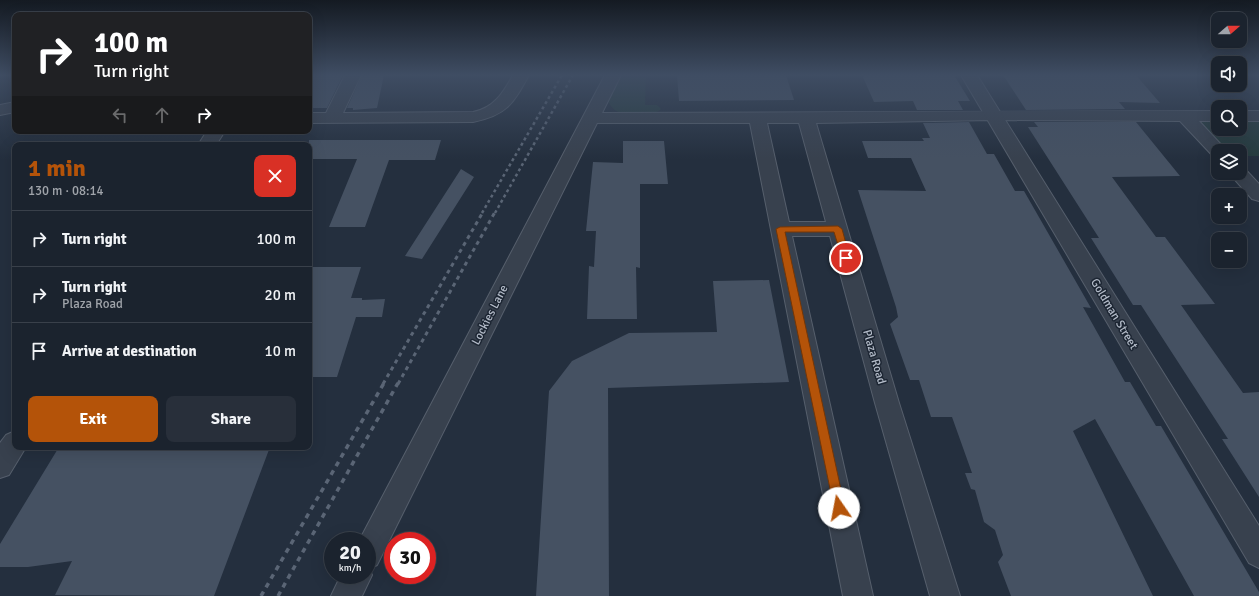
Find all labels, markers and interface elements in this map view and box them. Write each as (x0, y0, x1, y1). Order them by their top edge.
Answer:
north arrow (1211, 12, 1247, 48)
map controls (1211, 12, 1247, 268)
text: 100 m (94, 26, 168, 60)
icon: right (28, 28, 80, 80)
button: sound (1211, 56, 1247, 92)
text: Turn right (94, 60, 169, 82)
button: search (1211, 100, 1247, 136)
icon: left (109, 104, 131, 126)
icon: ahead (151, 104, 173, 126)
icon: right (193, 104, 215, 126)
button: layers (1211, 144, 1247, 180)
text: 1 min (28, 153, 86, 183)
button: close (254, 155, 296, 197)
text: 130 m · 08:14 (28, 183, 104, 199)
button: + (1211, 188, 1247, 224)
icon: right (28, 228, 50, 250)
text: Turn right (62, 230, 127, 248)
text: 100 m (256, 230, 296, 248)
button: − (1211, 232, 1247, 268)
pin (829, 241, 863, 275)
icon: arrive (835, 247, 857, 269)
street label: Goldman Street (1087, 276, 1141, 352)
text: Turn right (62, 278, 127, 296)
street label: Lockies Lane (468, 282, 512, 348)
icon: right (28, 284, 50, 306)
text: 20 m (265, 286, 296, 304)
text: Plaza Road (62, 296, 123, 312)
street label: Plaza Road (859, 328, 889, 386)
icon: arrive (28, 340, 50, 362)
text: Arrive at destination (62, 342, 197, 360)
text: 10 m (265, 342, 296, 360)
button: Exit (28, 396, 158, 442)
button: Share (166, 396, 296, 442)
position arrow (818, 487, 860, 529)
speed limit sign: 30 (384, 532, 436, 584)
text: 20 (339, 540, 361, 565)
text: km/h (339, 562, 361, 574)

